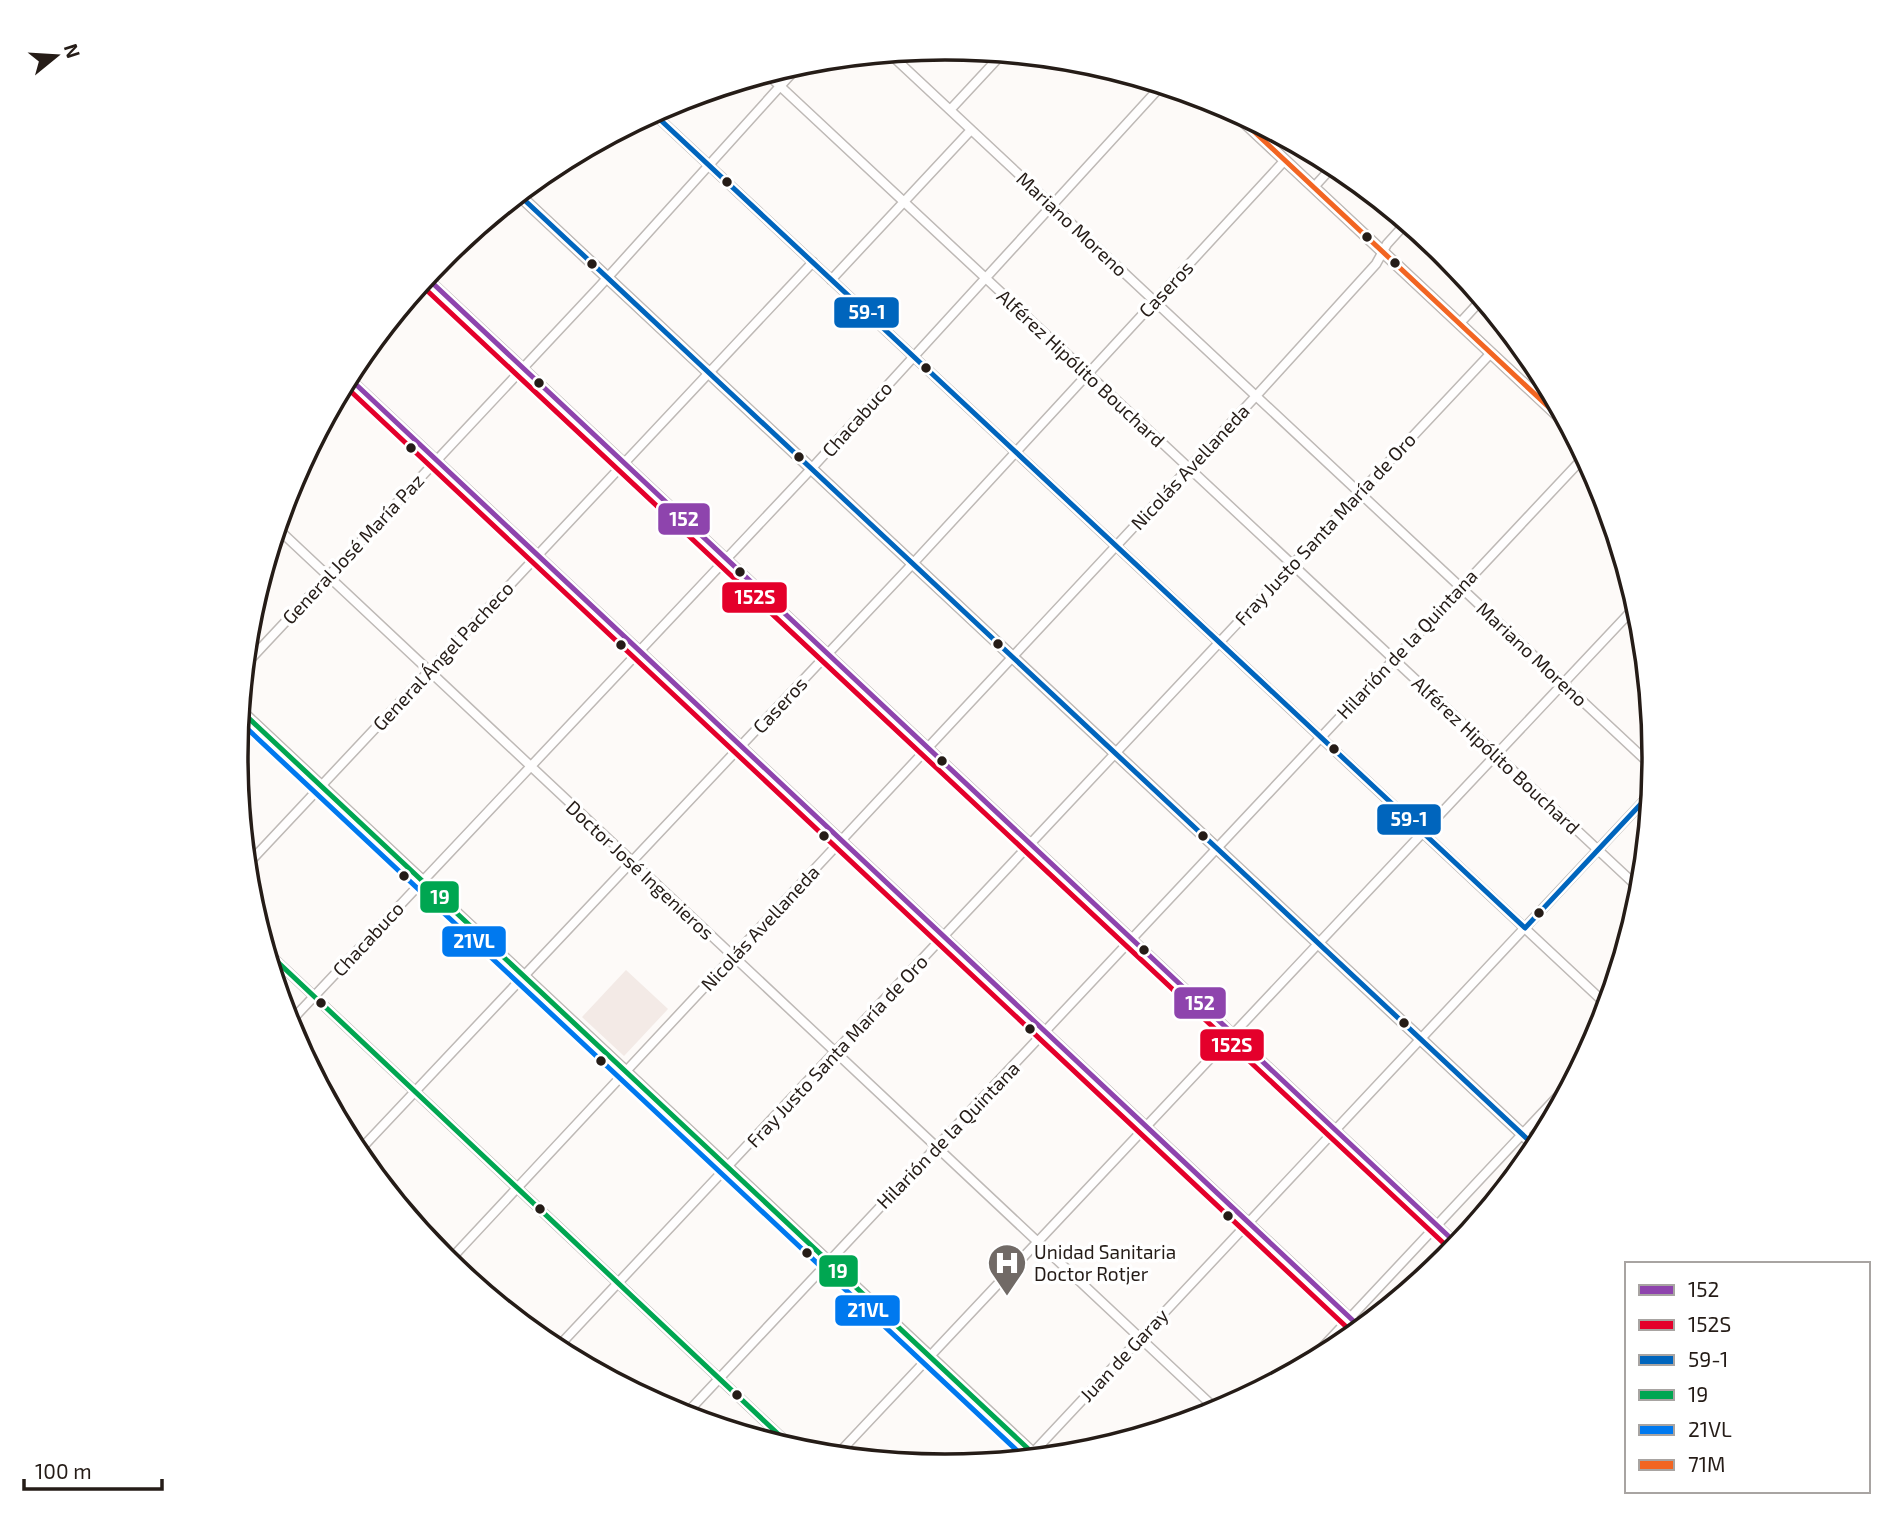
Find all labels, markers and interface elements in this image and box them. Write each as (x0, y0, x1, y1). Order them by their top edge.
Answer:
north arrow (21, 21, 91, 91)
text: N (60, 41, 86, 61)
street label: Mariano Moreno (1012, 167, 1132, 281)
unlabelled marker (720, 175, 734, 189)
unlabelled marker (1360, 230, 1374, 244)
street label: Caseros (1134, 256, 1198, 322)
unlabelled marker (1388, 256, 1402, 270)
unlabelled marker (585, 257, 599, 271)
street label: Alférez Hipólito Bouchard (993, 284, 1170, 451)
line badge: 59-1 (833, 296, 900, 329)
text: 59-1 (848, 300, 886, 323)
unlabelled marker (919, 361, 933, 375)
unlabelled marker (532, 376, 546, 390)
street label: Chacabuco (817, 376, 896, 461)
street label: Nicolás Avellaneda (1125, 399, 1254, 534)
street label: Fray Justo Santa María de Oro (1229, 428, 1420, 630)
unlabelled marker (404, 441, 418, 455)
unlabelled marker (792, 450, 806, 464)
street label: General José María Paz (277, 469, 428, 629)
line badge: 152 (657, 502, 711, 536)
text: 152 (669, 507, 699, 530)
street label: Hilarión de la Quintana (1331, 564, 1482, 723)
unlabelled marker (733, 565, 747, 579)
street label: General Ángel Pacheco (368, 576, 518, 735)
line badge: 152S (721, 581, 788, 614)
text: 152S (735, 585, 775, 608)
street label: Mariano Moreno (1472, 597, 1592, 711)
unlabelled marker (991, 637, 1005, 651)
unlabelled marker (614, 638, 628, 652)
street label: Alférez Hipólito Bouchard (1408, 671, 1585, 838)
street label: Caseros (748, 672, 812, 738)
unlabelled marker (1327, 742, 1341, 756)
unlabelled marker (935, 754, 949, 768)
street label: Doctor José Ingenieros (562, 795, 719, 944)
line badge: 59-1 (1376, 803, 1442, 836)
text: 59-1 (1390, 807, 1428, 830)
unlabelled marker (817, 829, 831, 843)
unlabelled marker (1196, 829, 1210, 843)
street label: Nicolás Avellaneda (695, 860, 824, 995)
unlabelled marker (397, 869, 411, 883)
line badge: 19 (419, 880, 460, 914)
text: 19 (430, 885, 450, 908)
street label: Chacabuco (327, 897, 408, 981)
unlabelled marker (1532, 906, 1546, 920)
line badge: 21VL (441, 925, 507, 958)
text: 21VL (453, 929, 495, 952)
unlabelled marker (1137, 943, 1151, 957)
street label: Fray Justo Santa María de Oro (741, 950, 932, 1152)
line badge: 152 (1173, 986, 1227, 1020)
text: 152 (1185, 991, 1215, 1014)
unlabelled marker (314, 996, 328, 1010)
unlabelled marker (1397, 1016, 1411, 1030)
unlabelled marker (1023, 1022, 1037, 1036)
line badge: 152S (1199, 1028, 1265, 1062)
text: 152S (1212, 1033, 1252, 1056)
unlabelled marker (594, 1054, 608, 1068)
street label: Hilarión de la Quintana (871, 1056, 1024, 1213)
unlabelled marker (533, 1202, 547, 1216)
unlabelled marker (1221, 1209, 1235, 1223)
place label: Unidad Sanitaria Doctor Rotjer (1034, 1240, 1176, 1285)
hospital icon: Unidad Sanitaria Doctor Rotjer (986, 1242, 1028, 1297)
unlabelled marker (800, 1246, 814, 1260)
line badge: 19 (818, 1254, 859, 1288)
text: 19 (828, 1259, 848, 1282)
legend (1625, 1262, 1870, 1493)
text: 152 (1688, 1276, 1719, 1301)
line badge: 21VL (834, 1294, 901, 1327)
text: 21VL (847, 1298, 889, 1321)
street label: Juan de Garay (1075, 1303, 1173, 1406)
text: 152S (1688, 1311, 1731, 1336)
text: 59-1 (1688, 1346, 1728, 1371)
text: 19 (1688, 1381, 1708, 1406)
unlabelled marker (730, 1388, 744, 1402)
text: 21VL (1688, 1416, 1732, 1441)
scale bar (24, 1448, 163, 1492)
text: 71M (1688, 1451, 1726, 1476)
text: 100 m (35, 1458, 92, 1483)

